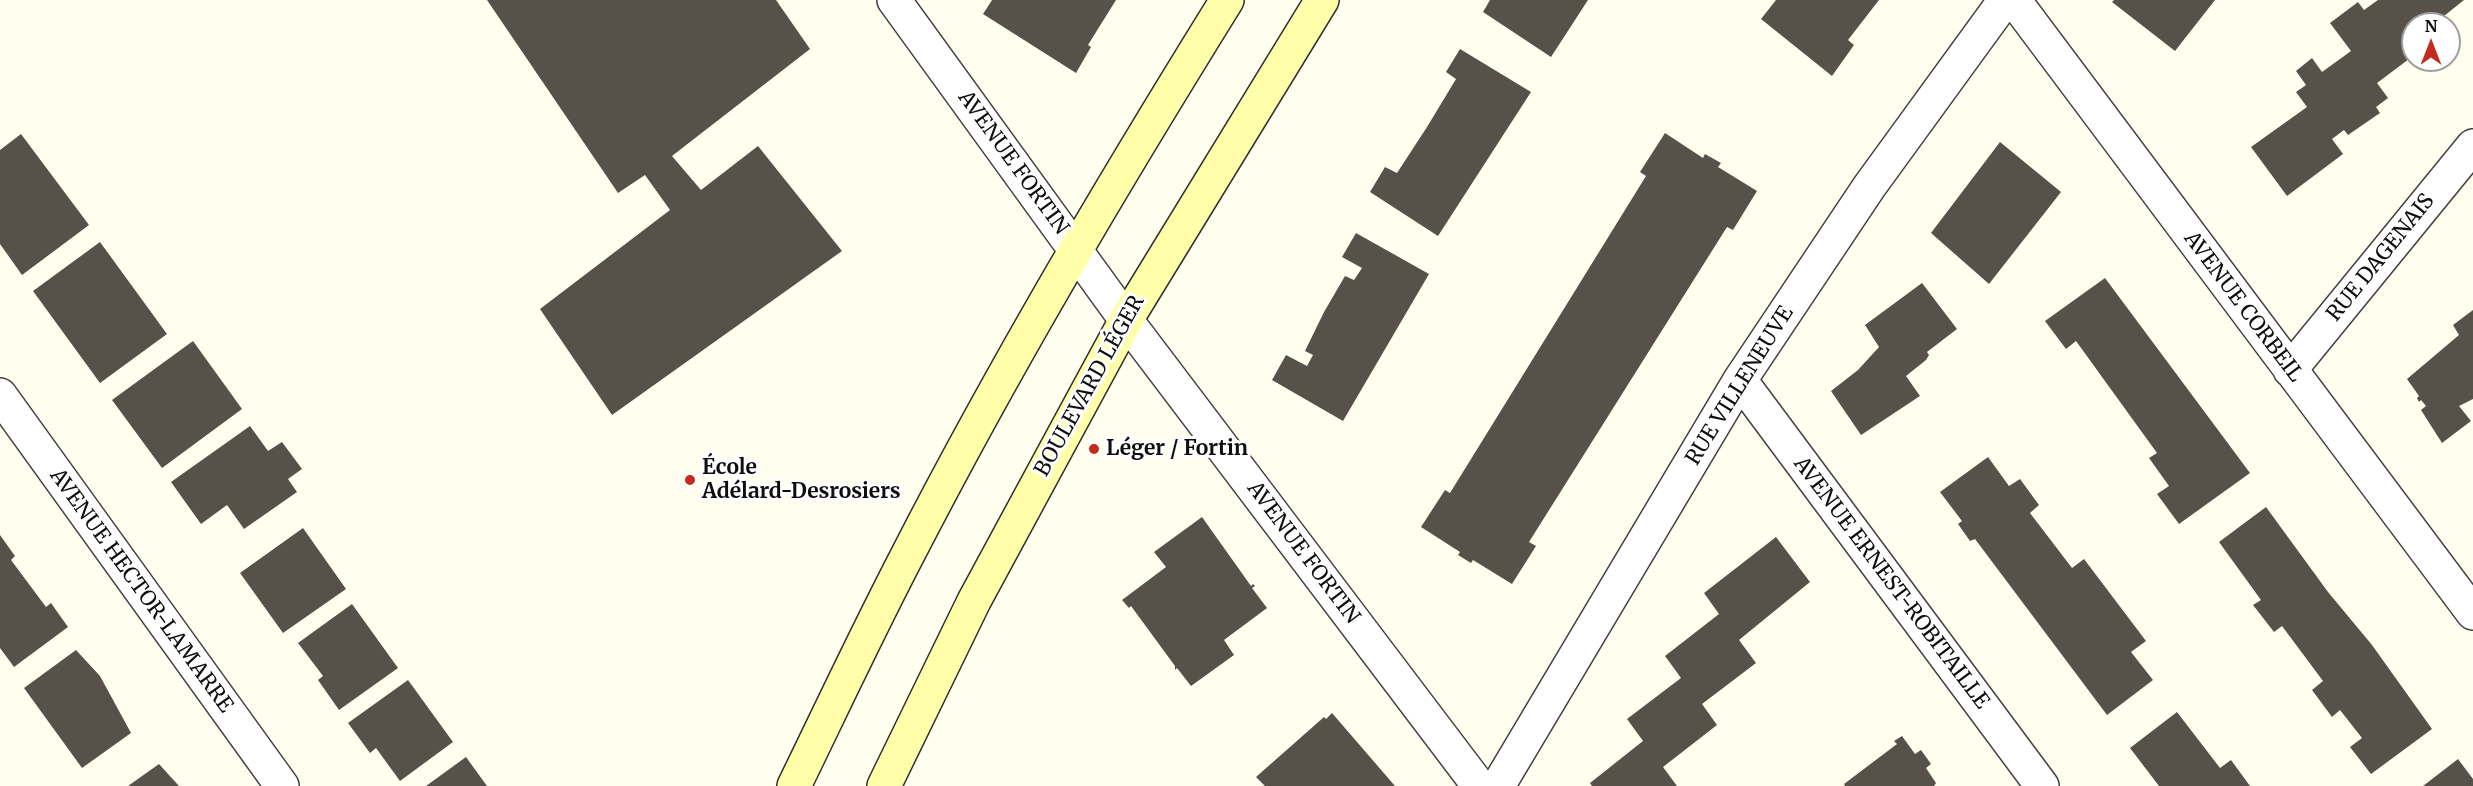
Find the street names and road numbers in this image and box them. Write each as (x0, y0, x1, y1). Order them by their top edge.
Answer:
street label: AVENUE FORTIN (952, 86, 1074, 240)
street label: RUE DAGENAIS (2322, 189, 2440, 327)
street label: AVENUE CORBEIL (2178, 227, 2308, 387)
street label: BOULEVARD LÉGER (1030, 291, 1150, 481)
street label: RUE VILLENEUVE (1681, 302, 1799, 470)
street label: AVENUE ERNEST-ROBITAILLE (1788, 452, 1994, 714)
street label: AVENUE HECTOR-LAMARRE (44, 464, 238, 718)
street label: AVENUE FORTIN (1241, 477, 1365, 629)

